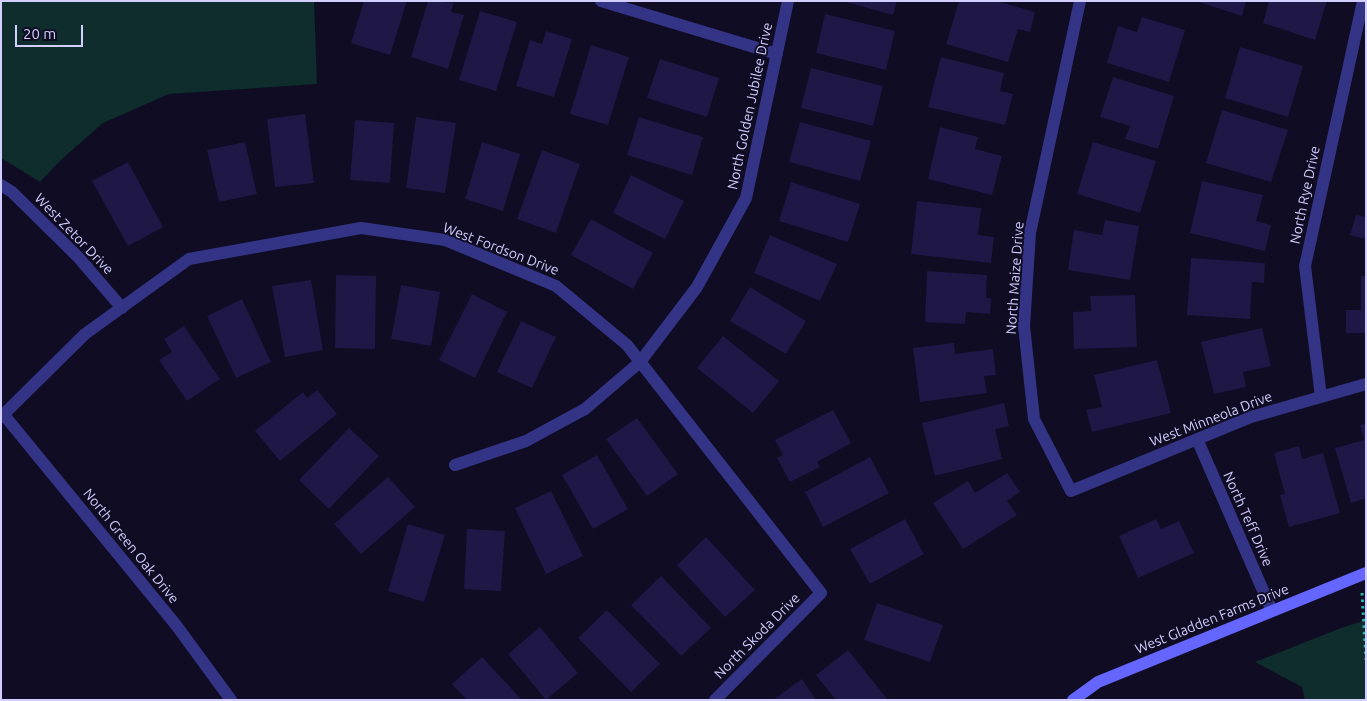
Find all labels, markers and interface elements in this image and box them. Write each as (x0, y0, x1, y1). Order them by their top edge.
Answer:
scale bar (18, 15, 85, 47)
street label: North Golden Jubilee Drive (724, 21, 776, 191)
text: 20 m (23, 25, 56, 42)
street label: North Rye Drive (1286, 145, 1324, 245)
street label: West Zetor Drive (31, 190, 117, 278)
street label: West Fordson Drive (441, 219, 561, 279)
street label: North Maize Drive (1003, 221, 1027, 335)
street label: West Minneola Drive (1147, 388, 1275, 450)
street label: North Teff Drive (1220, 469, 1276, 569)
street label: North Green Oak Drive (80, 485, 182, 607)
street label: West Gladden Farms Drive (1133, 580, 1291, 658)
street label: North Skoda Drive (711, 590, 803, 682)

